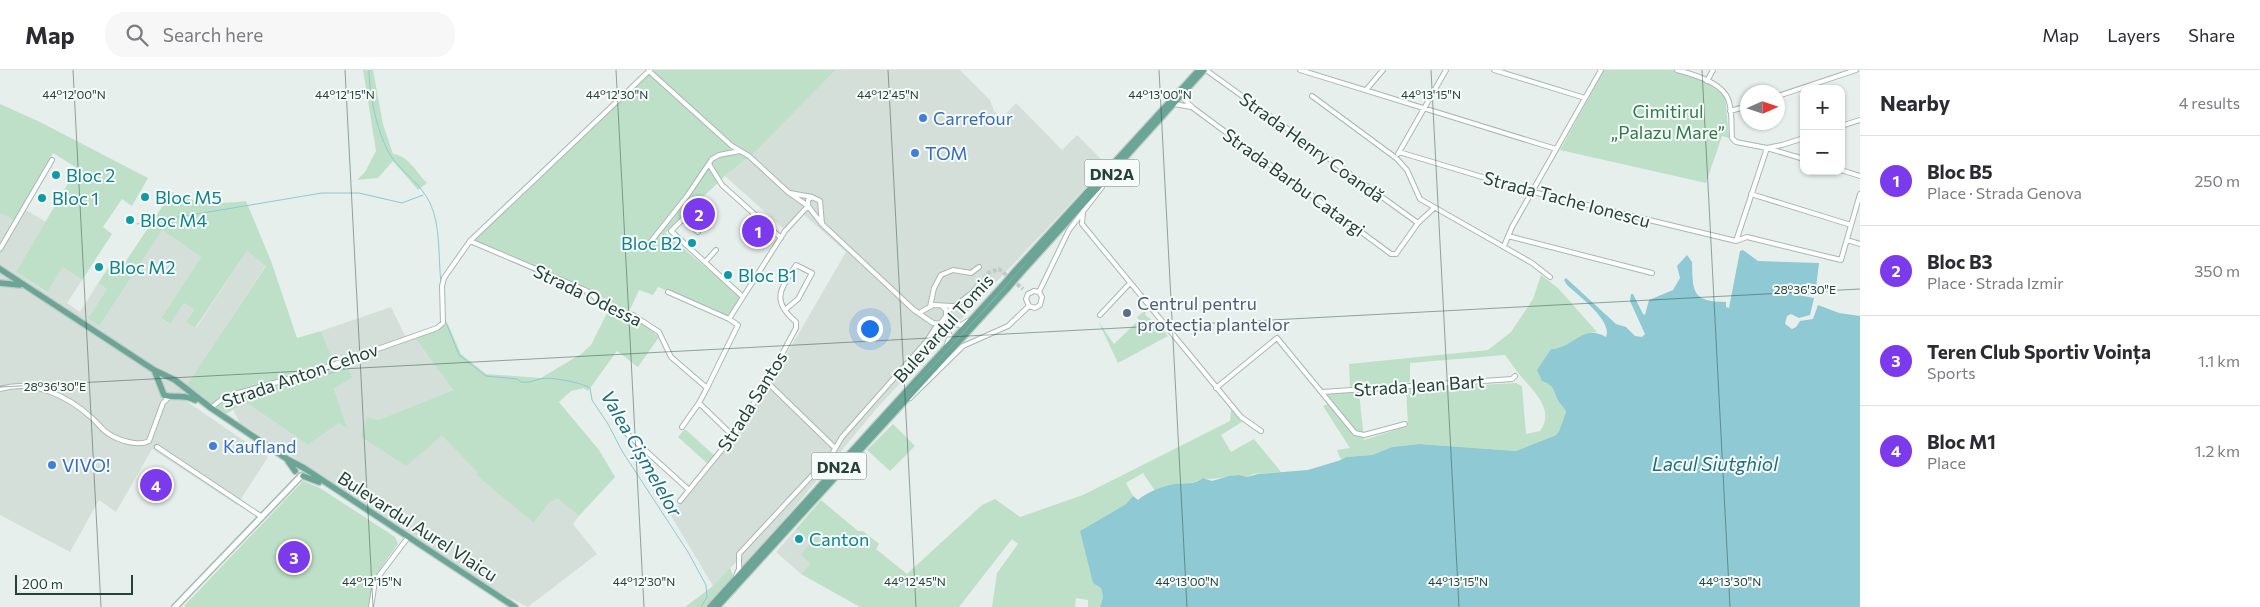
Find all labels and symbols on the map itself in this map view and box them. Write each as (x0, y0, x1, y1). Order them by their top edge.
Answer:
north arrow (1740, 85, 1785, 130)
text: 44°12'00"N (42, 87, 106, 101)
text: 44°12'15"N (315, 87, 375, 101)
text: 44°12'30"N (586, 87, 648, 101)
text: 44°12'45"N (857, 87, 919, 101)
text: 44°13'00"N (1128, 87, 1192, 101)
street label: Strada Henry Coandă (1235, 87, 1389, 207)
text: 44°13'15"N (1401, 87, 1461, 101)
park label: Cimitirul „Palazu Mare” (1611, 100, 1725, 143)
place label: Carrefour (933, 107, 1013, 129)
marker: Carrefour (917, 112, 929, 124)
street label: Strada Barbu Catargi (1219, 123, 1369, 241)
place label: TOM (925, 142, 968, 164)
marker: TOM (909, 147, 921, 159)
road number: DN2A (1084, 160, 1140, 186)
place label: Bloc 2 (66, 164, 115, 186)
street label: Strada Tache Ionescu (1481, 166, 1653, 232)
marker: Bloc 2 (50, 169, 62, 181)
place label: Bloc M5 (155, 186, 222, 208)
place label: Bloc 1 (52, 187, 99, 209)
marker: Bloc M5 (139, 191, 151, 203)
marker: Bloc 1 (36, 192, 48, 204)
pin: 2 (683, 195, 715, 233)
place label: Bloc M4 (140, 209, 208, 231)
pin: 1 (742, 212, 774, 250)
marker: Bloc M4 (124, 214, 136, 226)
place label: Bloc B2 (621, 232, 682, 254)
marker: Bloc B2 (686, 237, 698, 249)
place label: Bloc M2 (109, 256, 176, 278)
street label: Strada Odessa (530, 259, 646, 331)
marker: Bloc M2 (93, 261, 105, 273)
place label: Bloc B1 (738, 264, 797, 286)
marker: Bloc B1 (722, 269, 734, 281)
street label: Bulevardul Tomis (888, 269, 998, 387)
text: 28°36'30"E (1774, 282, 1836, 296)
place label: Centrul pentru protecția plantelor (1137, 292, 1290, 336)
marker: Centrul pentru protecția plantelor (1121, 307, 1133, 319)
your location (857, 316, 883, 342)
street label: Strada Anton Cehov (219, 338, 381, 412)
street label: Strada Santos (713, 347, 791, 455)
street label: Strada Jean Bart (1353, 369, 1485, 401)
text: 28°36'30"E (24, 379, 86, 393)
water label: Valea Cișmelelor (595, 386, 688, 523)
place label: Kaufland (223, 435, 296, 457)
marker: Kaufland (207, 440, 219, 452)
road number: DN2A (812, 452, 866, 480)
water label: Lacul Siutghiol (1652, 452, 1779, 475)
place label: VIVO! (62, 454, 110, 476)
marker: VIVO! (46, 459, 58, 471)
pin: 4 (140, 466, 172, 504)
street label: Bulevardul Aurel Vlaicu (334, 466, 502, 586)
place label: Canton (809, 528, 869, 550)
marker: Canton (793, 533, 805, 545)
pin: 3 (278, 538, 310, 576)
scale bar (15, 572, 132, 595)
text: 44°12'15"N (342, 574, 402, 588)
text: 44°12'30"N (613, 574, 675, 588)
text: 44°12'45"N (884, 574, 946, 588)
text: 44°13'00"N (1155, 574, 1219, 588)
text: 44°13'15"N (1428, 574, 1488, 588)
text: 44°13'30"N (1699, 574, 1761, 588)

